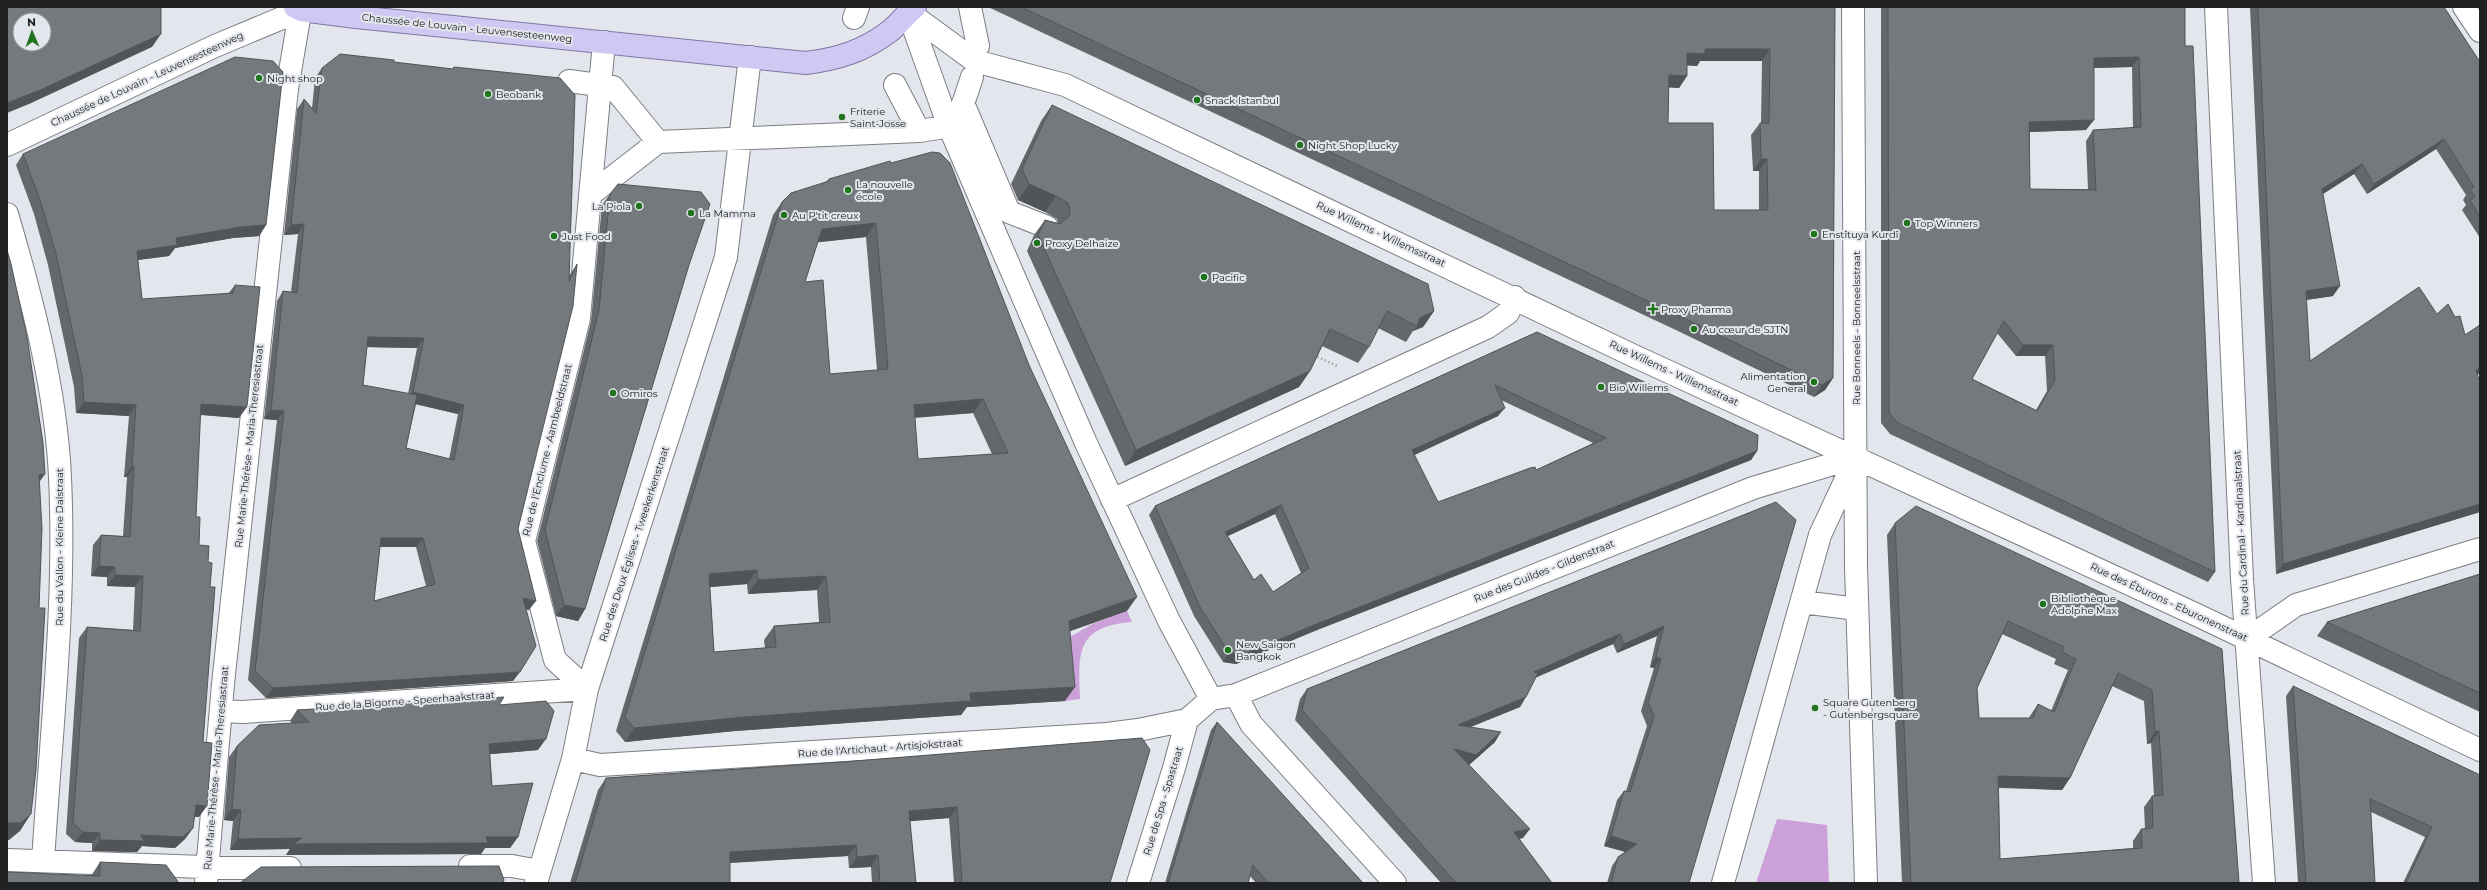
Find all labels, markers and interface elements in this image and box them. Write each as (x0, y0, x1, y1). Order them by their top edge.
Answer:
street label: Chaussée de Louvain - Leuvensesteenweg (361, 10, 573, 46)
north arrow (12, 12, 52, 52)
text: N (27, 15, 36, 29)
street label: Chaussée de Louvain - Leuvensesteenweg (48, 28, 246, 130)
place label: Night shop (267, 72, 323, 85)
marker: Night shop (254, 73, 264, 83)
place label: Beobank (496, 88, 541, 101)
marker: Beobank (483, 89, 493, 99)
place label: Snack Istanbul (1205, 94, 1279, 107)
marker: Snack Istanbul (1192, 95, 1202, 105)
place label: Friterie Saint-Josse (850, 105, 906, 130)
marker: Friterie Saint-Josse (837, 112, 847, 122)
place label: Night Shop Lucky (1308, 139, 1398, 152)
marker: Night Shop Lucky (1295, 140, 1305, 150)
place label: La nouvelle école (856, 178, 913, 203)
marker: La nouvelle école (843, 185, 853, 195)
street label: Rue Willems - Willemsstraat (1314, 198, 1448, 270)
place label: La Piola (592, 200, 631, 213)
marker: La Piola (634, 201, 644, 211)
place label: La Mamma (699, 207, 756, 220)
marker: La Mamma (686, 208, 696, 218)
place label: Au P'tit creux (792, 209, 859, 222)
marker: Au P'tit creux (779, 210, 789, 220)
place label: Top Winners (1915, 217, 1978, 230)
marker: Top Winners (1902, 218, 1912, 228)
place label: Enstîtuya Kurdî (1822, 228, 1899, 241)
marker: Enstîtuya Kurdî (1809, 229, 1819, 239)
place label: Just Food (561, 230, 611, 243)
marker: Just Food (549, 231, 559, 241)
place label: Proxy Delhaize (1045, 237, 1118, 250)
marker: Proxy Delhaize (1032, 238, 1042, 248)
street label: Rue Bonneels - Bonneelsstraat (1850, 251, 1863, 405)
place label: Pacific (1212, 271, 1245, 284)
marker: Pacific (1199, 272, 1209, 282)
place label: Proxy Pharma (1661, 303, 1731, 316)
marker: Proxy Pharma (1648, 304, 1658, 314)
place label: Au cœur de SJTN (1702, 323, 1788, 336)
marker: Au cœur de SJTN (1689, 324, 1699, 334)
street label: Rue Willems - Willemsstraat (1607, 337, 1741, 409)
street label: Rue Marie-Thérèse - Maria-Theresiastraat (232, 344, 266, 548)
street label: Rue de l'Enclume - Aambeeldstraat (519, 362, 575, 538)
place label: Alimentation General (1741, 370, 1806, 395)
marker: Alimentation General (1809, 377, 1819, 387)
place label: Bio Willems (1609, 381, 1669, 394)
marker: Bio Willems (1596, 382, 1606, 392)
place label: Omiros (621, 387, 658, 400)
marker: Omiros (608, 388, 618, 398)
street label: Rue des Deux Églises - Tweekerkenstraat (596, 445, 672, 643)
street label: Rue du Cardinal - Kardinaalstraat (2230, 450, 2252, 616)
street label: Rue du Vallon - Kleine Dalstraat (53, 468, 66, 626)
street label: Rue des Guildes - Gildenstraat (1472, 537, 1616, 605)
street label: Rue des Éburons - Eburonenstraat (2088, 560, 2250, 644)
place label: Bibliothèque Adolphe Max (2051, 592, 2118, 617)
marker: Bibliothèque Adolphe Max (2038, 599, 2048, 609)
place label: New Saigon Bangkok (1236, 638, 1296, 663)
marker: New Saigon Bangkok (1223, 645, 1233, 655)
street label: Rue Marie-Thérèse - Maria-Theresiastraat (201, 666, 231, 870)
street label: Rue de la Bigorne - Speerhaakstraat (315, 688, 495, 714)
place label: Square Gutenberg - Gutenbergsquare (1823, 696, 1918, 721)
marker: Square Gutenberg - Gutenbergsquare (1810, 703, 1820, 713)
street label: Rue de l'Artichaut - Artisjokstraat (797, 736, 963, 760)
street label: Rue de Spa - Spastraat (1140, 745, 1186, 857)

